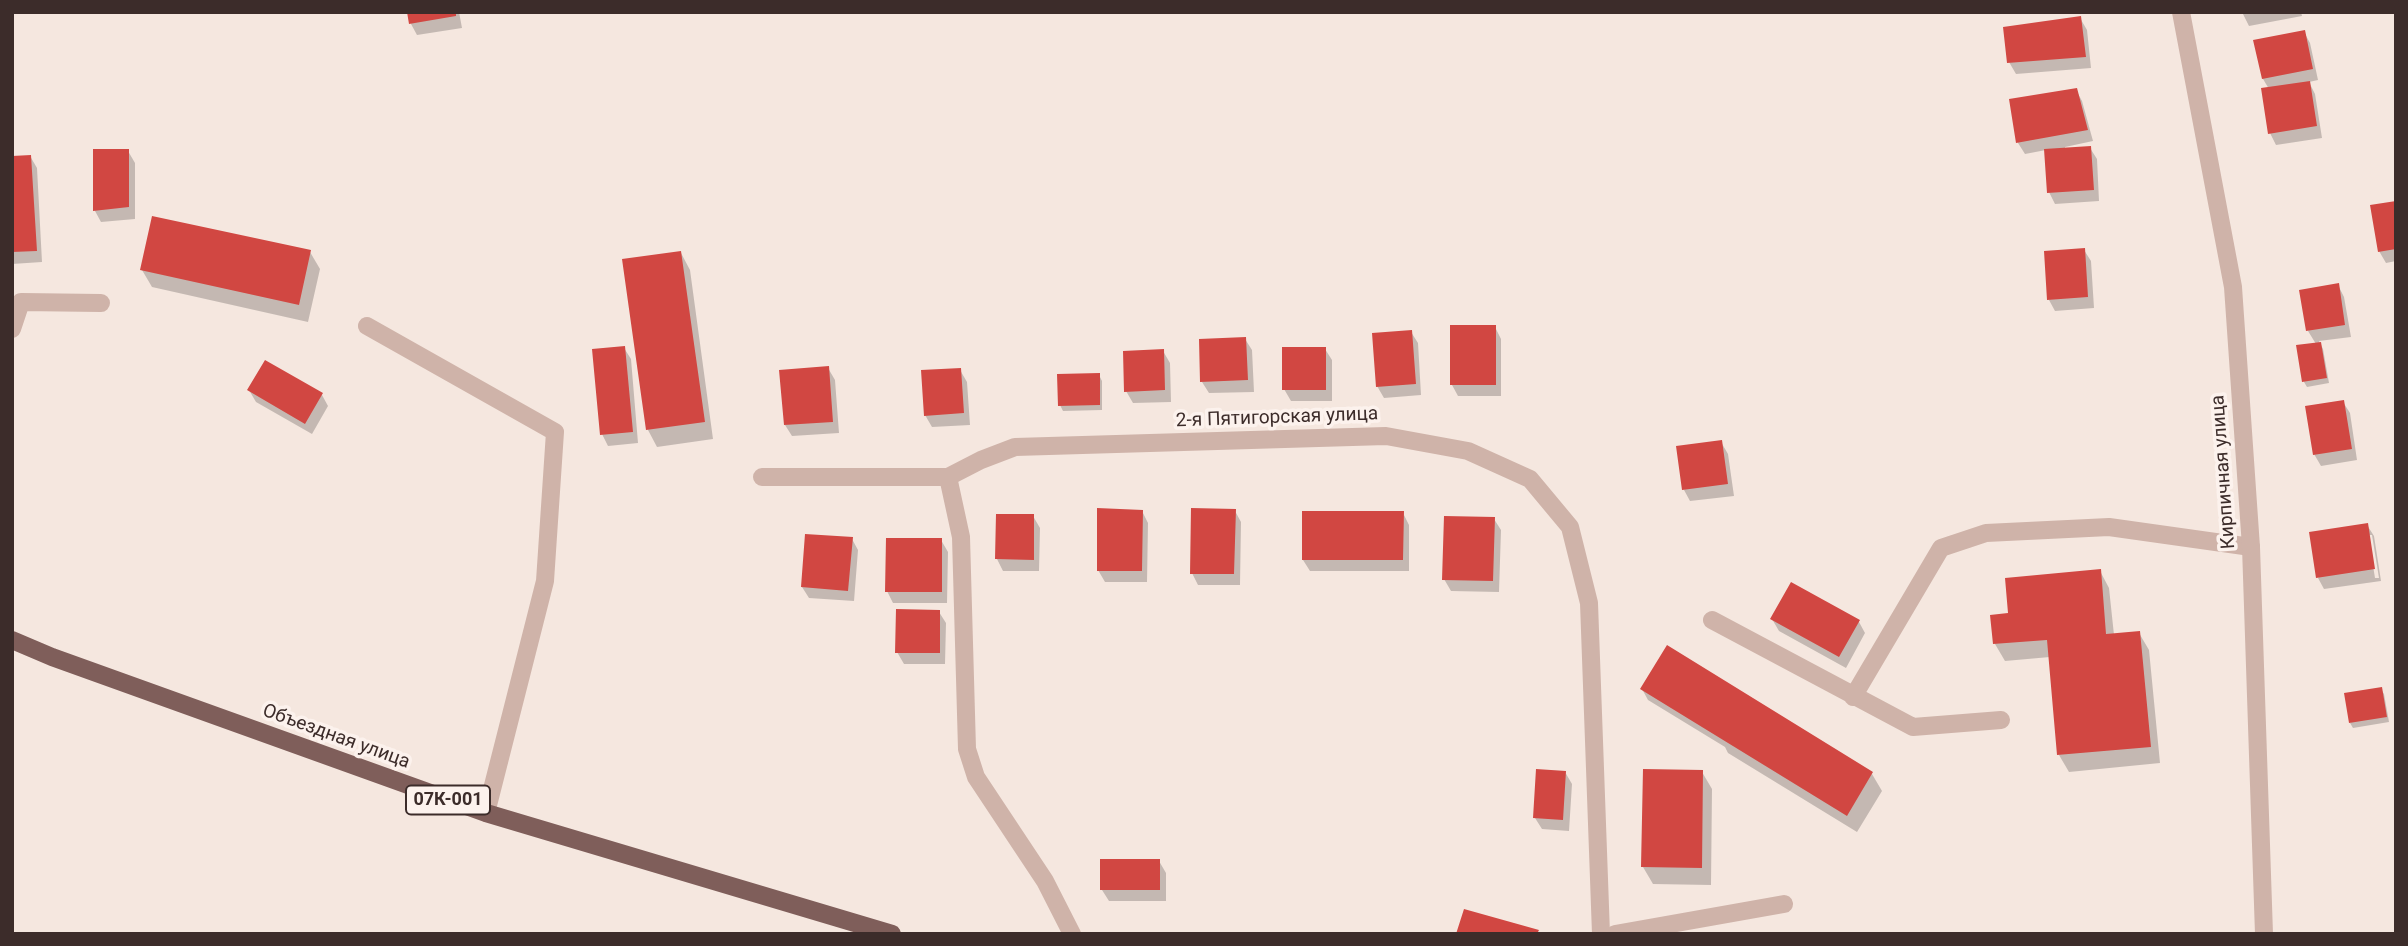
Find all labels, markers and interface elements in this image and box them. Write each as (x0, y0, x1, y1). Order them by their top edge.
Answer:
street label: Кирпичная улица (2207, 394, 2241, 550)
street label: 2-я Пятигорская улица (1176, 403, 1378, 433)
street label: Объездная улица (259, 700, 413, 774)
road number: 07К-001 (406, 786, 490, 814)

